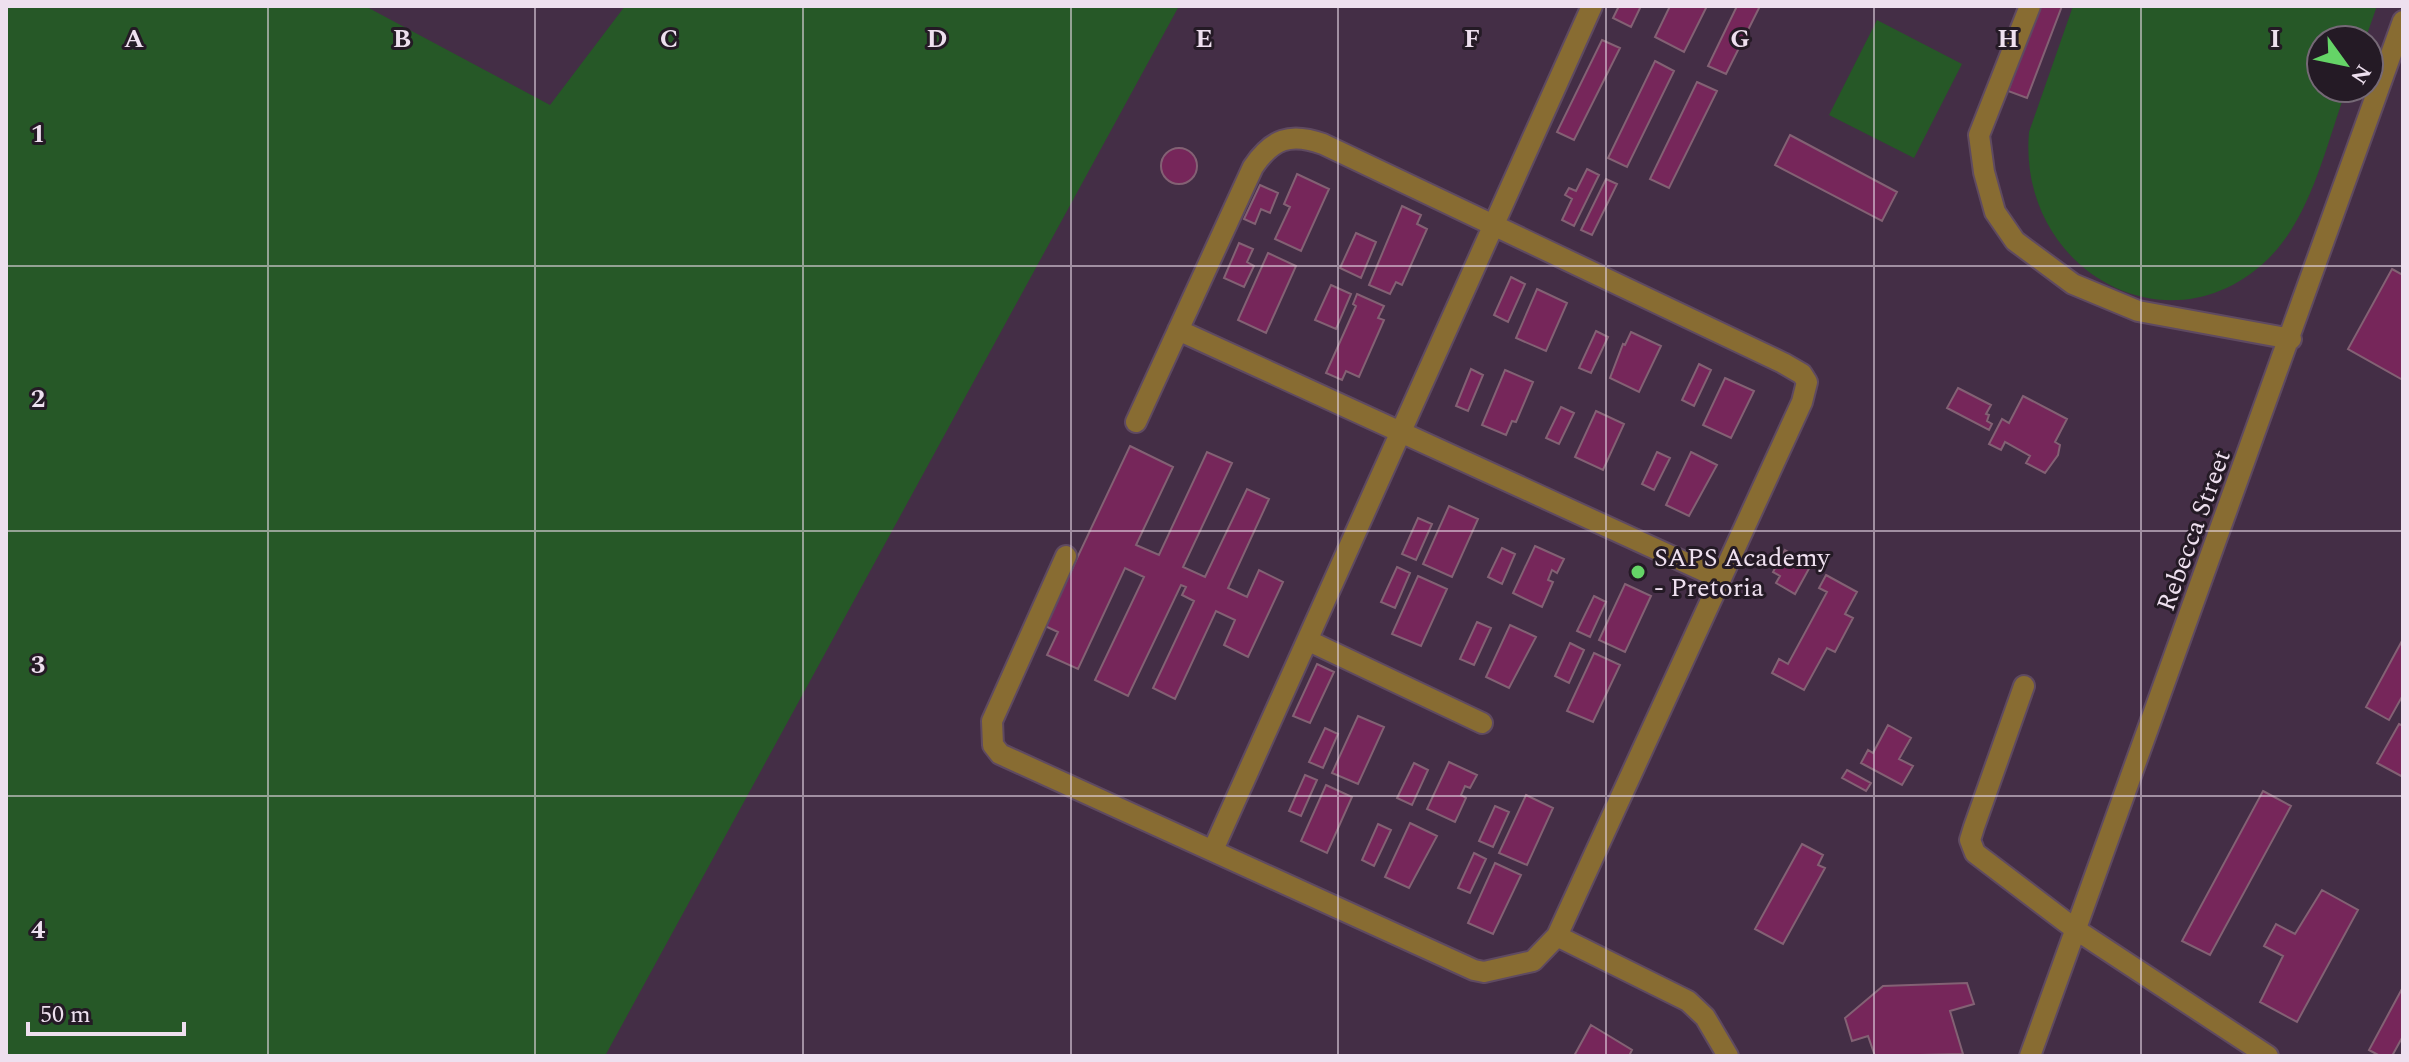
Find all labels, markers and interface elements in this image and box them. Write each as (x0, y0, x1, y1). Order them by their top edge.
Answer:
text: A (124, 19, 144, 59)
text: B (393, 19, 411, 59)
text: C (660, 19, 678, 59)
text: D (927, 19, 947, 59)
text: E (1195, 19, 1213, 59)
text: F (1464, 19, 1480, 59)
text: G (1730, 19, 1750, 59)
text: H (1997, 19, 2019, 59)
text: I (2270, 19, 2280, 59)
north arrow (2305, 24, 2385, 104)
text: N (2342, 58, 2379, 91)
text: 1 (31, 114, 45, 154)
text: 2 (31, 379, 45, 419)
street label: Rebecca Street (2146, 444, 2242, 617)
place label: SAPS Academy - Pretoria (1654, 538, 1831, 608)
marker: SAPS Academy - Pretoria (1629, 563, 1647, 581)
text: 3 (31, 645, 45, 685)
text: 4 (31, 910, 46, 950)
scale bar (28, 986, 184, 1036)
text: 50 m (40, 997, 91, 1033)

